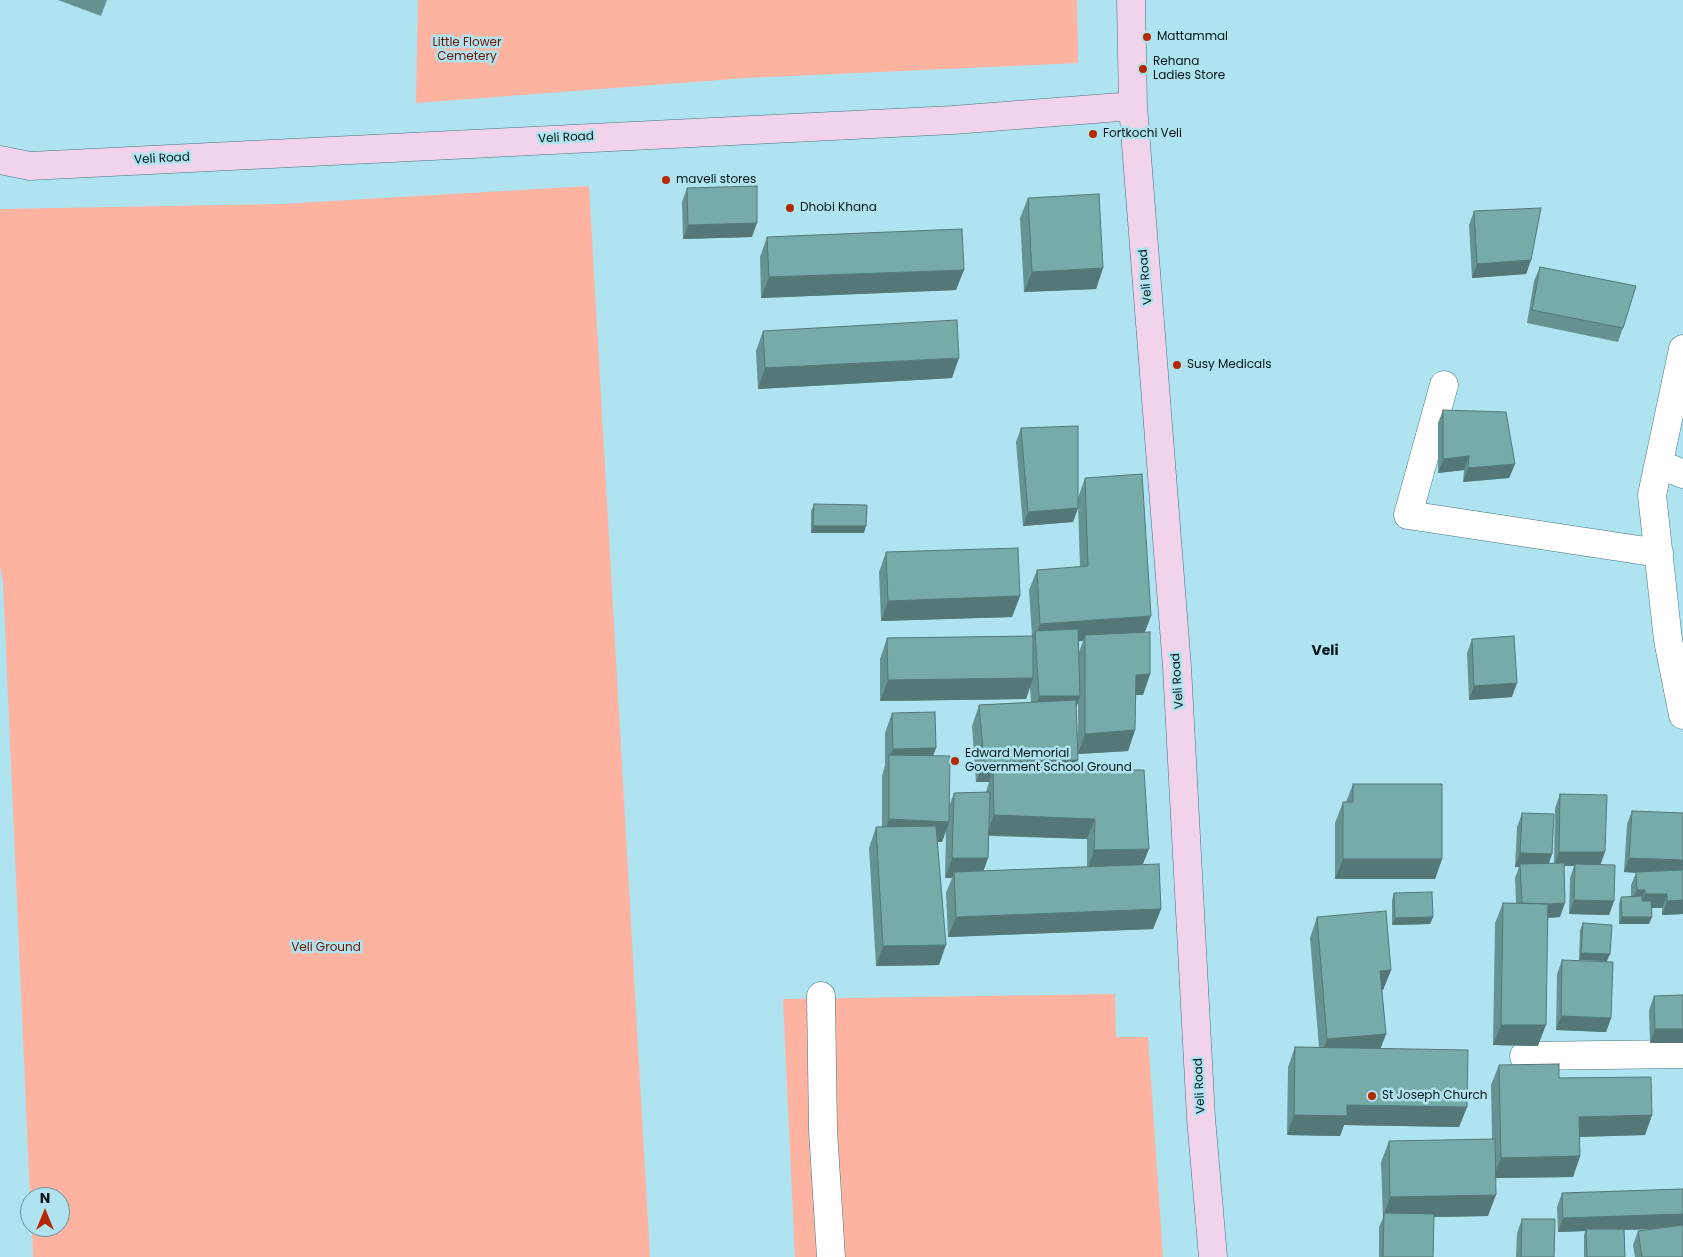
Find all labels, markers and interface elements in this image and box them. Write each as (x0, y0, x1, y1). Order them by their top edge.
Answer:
place label: Mattammal (1157, 30, 1228, 44)
marker: Mattammal (1141, 31, 1153, 43)
park label: Little Flower Cemetery (433, 36, 501, 64)
place label: Rehana Ladies Store (1153, 55, 1225, 83)
marker: Rehana Ladies Store (1137, 63, 1149, 75)
place label: Fortkochi Veli (1103, 127, 1182, 141)
marker: Fortkochi Veli (1087, 128, 1099, 140)
street label: Veli Road (538, 129, 594, 147)
street label: Veli Road (134, 150, 190, 168)
place label: maveli stores (676, 173, 756, 187)
marker: maveli stores (660, 174, 672, 186)
place label: Dhobi Khana (800, 201, 877, 215)
marker: Dhobi Khana (784, 202, 796, 214)
street label: Veli Road (1136, 249, 1156, 305)
place label: Susy Medicals (1187, 358, 1271, 372)
marker: Susy Medicals (1171, 359, 1183, 371)
district label: Veli (1311, 643, 1339, 659)
street label: Veli Road (1169, 653, 1187, 709)
place label: Edward Memorial Government School Ground (965, 747, 1132, 775)
marker: Edward Memorial Government School Ground (949, 755, 961, 767)
park label: Veli Ground (291, 941, 361, 955)
street label: Veli Road (1191, 1058, 1209, 1114)
place label: St Joseph Church (1382, 1089, 1487, 1103)
marker: St Joseph Church (1366, 1090, 1378, 1102)
north arrow (20, 1187, 70, 1237)
text: N (40, 1188, 50, 1208)

